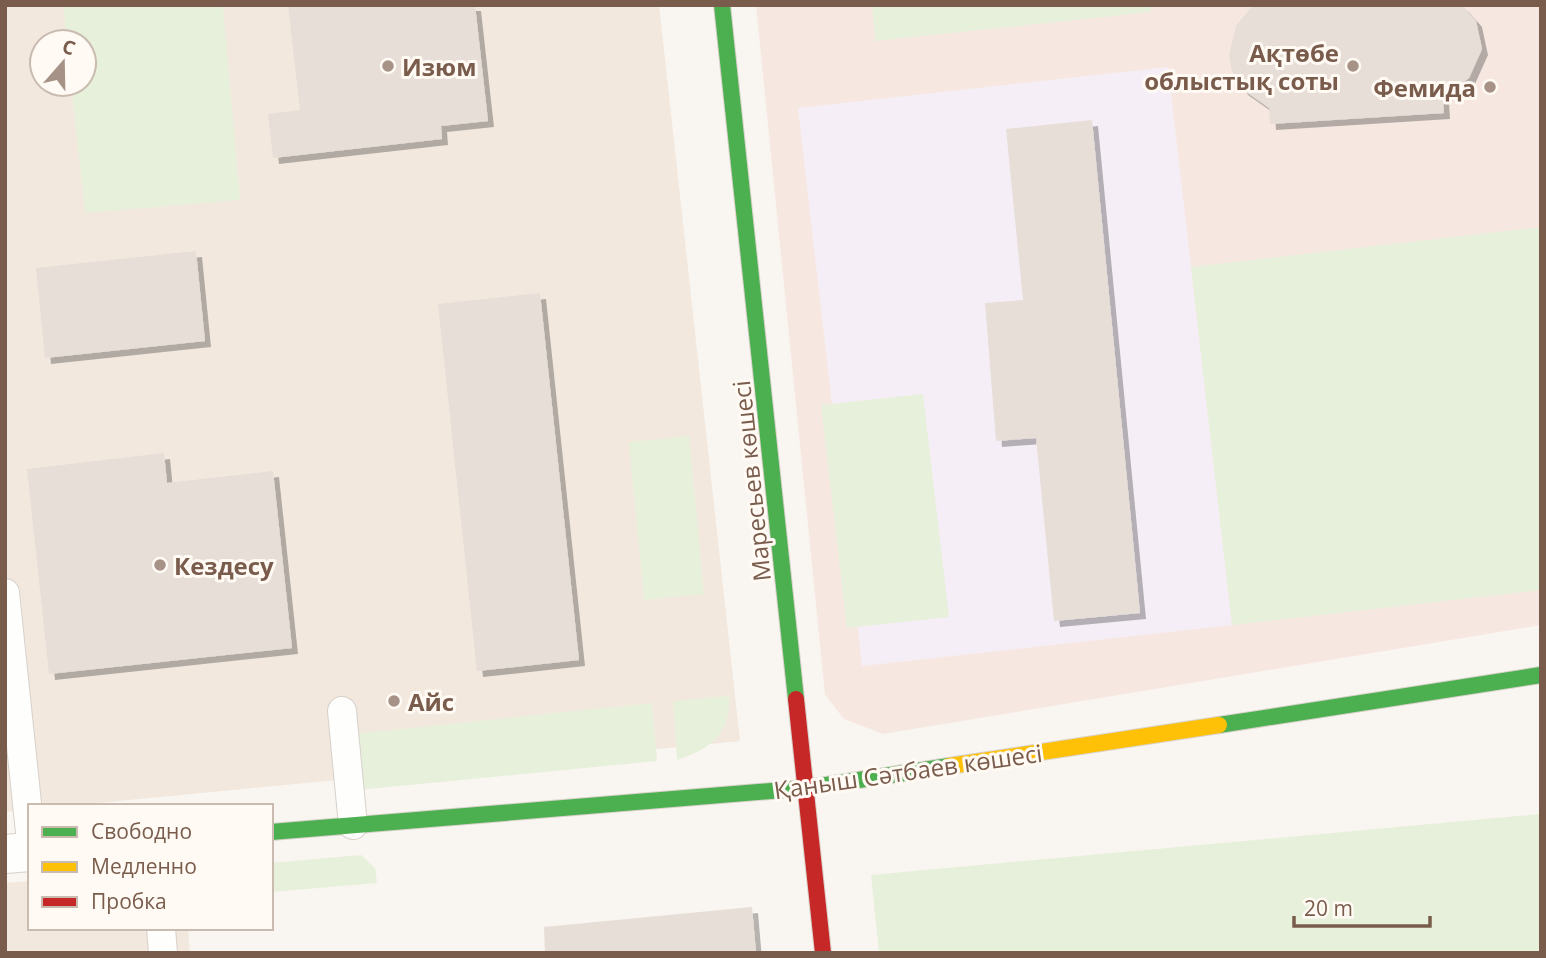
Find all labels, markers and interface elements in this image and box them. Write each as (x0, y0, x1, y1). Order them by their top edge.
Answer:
north arrow (28, 28, 98, 98)
text: С (59, 33, 79, 61)
place label: Ақтөбе облыстық соты (1144, 36, 1339, 97)
place label: Изюм (402, 50, 476, 83)
marker: Изюм (380, 58, 396, 74)
marker: Ақтөбе облыстық соты (1345, 58, 1361, 74)
place label: Фемида (1373, 71, 1476, 104)
marker: Фемида (1482, 79, 1498, 95)
street label: Маресьев көшесі (724, 379, 778, 583)
place label: Кездесу (174, 549, 274, 582)
marker: Кездесу (152, 557, 168, 573)
place label: Айс (408, 685, 454, 718)
marker: Айс (386, 693, 402, 709)
street label: Қаныш Сәтбаев көшесі (772, 736, 1044, 806)
legend (28, 804, 273, 930)
text: Свободно (91, 817, 192, 845)
text: Медленно (91, 852, 197, 880)
scale bar (1294, 884, 1430, 928)
text: Пробка (91, 887, 167, 915)
text: 20 m (1304, 894, 1353, 922)

